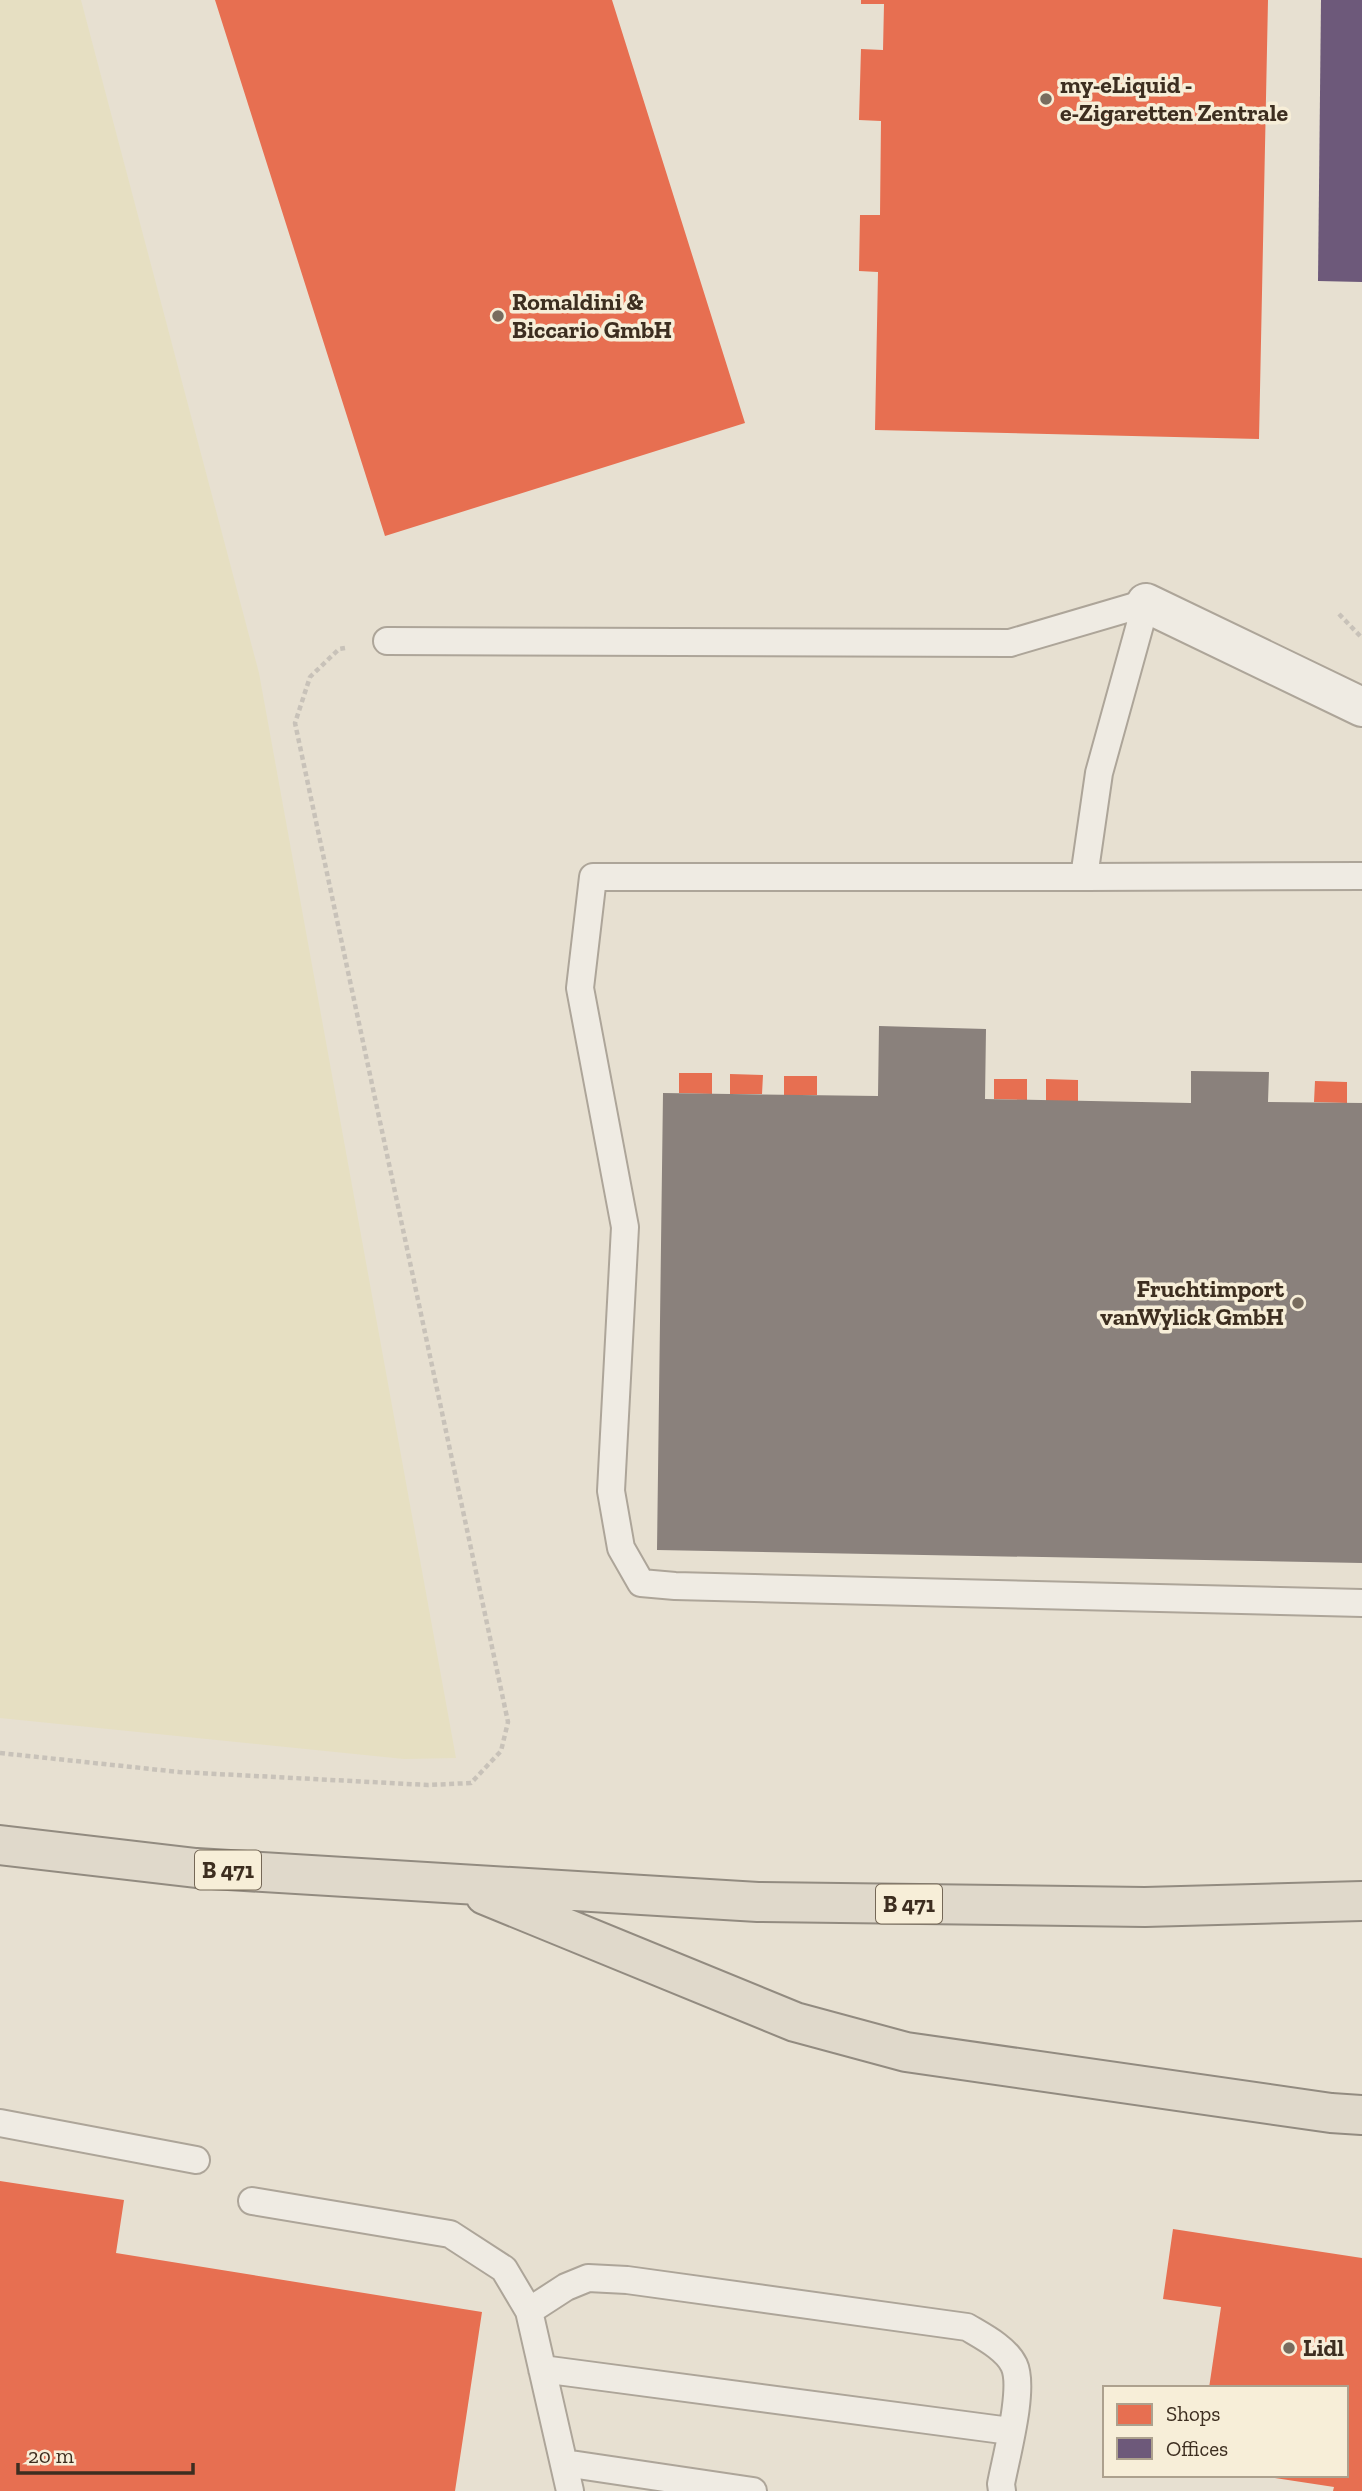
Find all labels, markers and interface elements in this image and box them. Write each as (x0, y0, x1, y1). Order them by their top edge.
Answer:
place label: my-eLiquid - e-Zigaretten Zentrale (1060, 70, 1289, 127)
marker: my-eLiquid - e-Zigaretten Zentrale (1038, 91, 1054, 107)
place label: Romaldini & Biccario GmbH (512, 287, 672, 344)
marker: Romaldini & Biccario GmbH (490, 308, 506, 324)
place label: Fruchtimport vanWylick GmbH (1100, 1274, 1284, 1331)
marker: Fruchtimport vanWylick GmbH (1290, 1295, 1306, 1311)
road number: B 471 (195, 1851, 261, 1890)
road number: B 471 (876, 1884, 942, 1924)
place label: Lidl (1303, 2333, 1344, 2362)
marker: Lidl (1281, 2340, 1297, 2356)
legend (1103, 2386, 1348, 2477)
text: Shops (1166, 2401, 1220, 2426)
scale bar (18, 2432, 192, 2476)
text: Offices (1166, 2436, 1228, 2461)
text: 20 m (28, 2443, 74, 2468)

